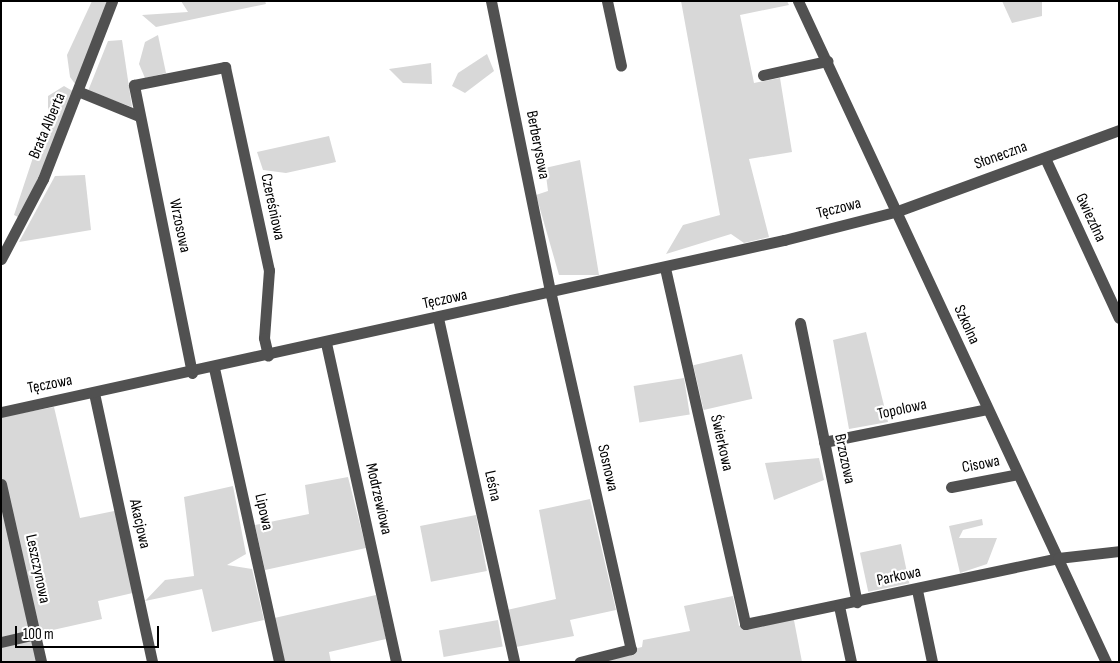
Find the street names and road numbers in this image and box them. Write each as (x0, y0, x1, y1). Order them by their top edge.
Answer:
street label: Brata Alberta (25, 90, 71, 162)
street label: Berberysowa (521, 109, 553, 181)
street label: Słoneczna (972, 138, 1030, 174)
street label: Czereśniowa (256, 172, 288, 242)
street label: Gwiezdna (1070, 191, 1110, 245)
street label: Tęczowa (815, 194, 863, 224)
street label: Wrzosowa (164, 197, 194, 255)
street label: Tęczowa (421, 286, 469, 314)
street label: Szkolna (949, 302, 983, 348)
street label: Tęczowa (26, 371, 74, 399)
street label: Topolowa (876, 395, 928, 425)
street label: Świerkowa (705, 413, 737, 473)
street label: Brzozowa (829, 432, 859, 486)
street label: Sosnowa (592, 443, 622, 493)
street label: Cisowa (961, 452, 1001, 478)
street label: Modrzewiowa (360, 461, 396, 537)
street label: Leśna (479, 469, 505, 503)
street label: Lipowa (249, 492, 277, 532)
street label: Akacjowa (124, 497, 154, 551)
street label: Leszczynowa (20, 533, 54, 605)
street label: Parkowa (875, 563, 923, 591)

